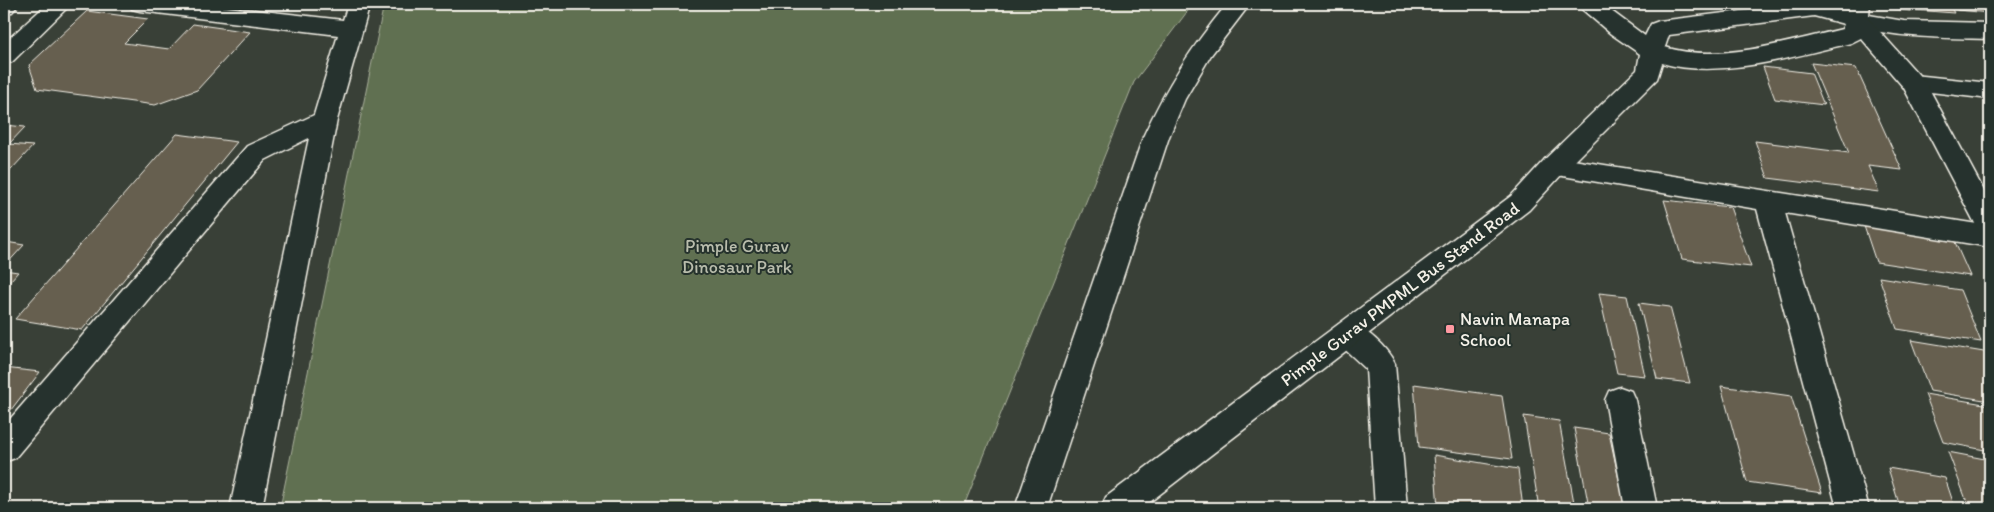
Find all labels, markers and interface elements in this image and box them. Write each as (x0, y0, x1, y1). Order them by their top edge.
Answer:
street label: Pimple Gurav PMPML Bus Stand Road (1276, 197, 1524, 391)
park label: Pimple Gurav Dinosaur Park (682, 235, 792, 278)
place label: Navin Manapa School (1460, 308, 1570, 351)
marker: Navin Manapa School (1444, 323, 1456, 335)

